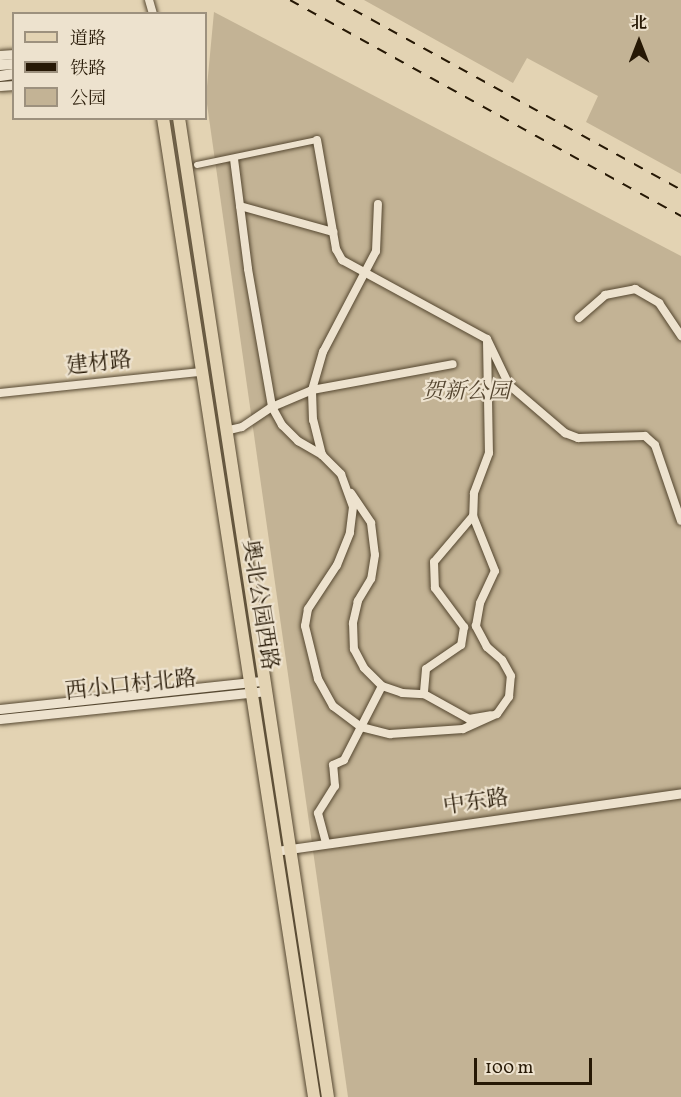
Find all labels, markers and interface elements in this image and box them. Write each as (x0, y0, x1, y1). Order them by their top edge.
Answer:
legend (12, 12, 207, 120)
north arrow (609, 12, 669, 72)
text: 北 (631, 13, 647, 35)
text: 道路 (70, 27, 106, 52)
text: 铁路 (70, 57, 106, 82)
text: 公园 (70, 87, 106, 112)
street label: 建材路 (65, 347, 133, 381)
park label: 贺新公园 (422, 380, 510, 406)
street label: 奥北公园西路 (236, 538, 282, 672)
street label: 西小口村北路 (64, 666, 198, 706)
street label: 中东路 (441, 785, 511, 821)
scale bar (477, 1046, 596, 1084)
text: 100 m (485, 1056, 534, 1081)

